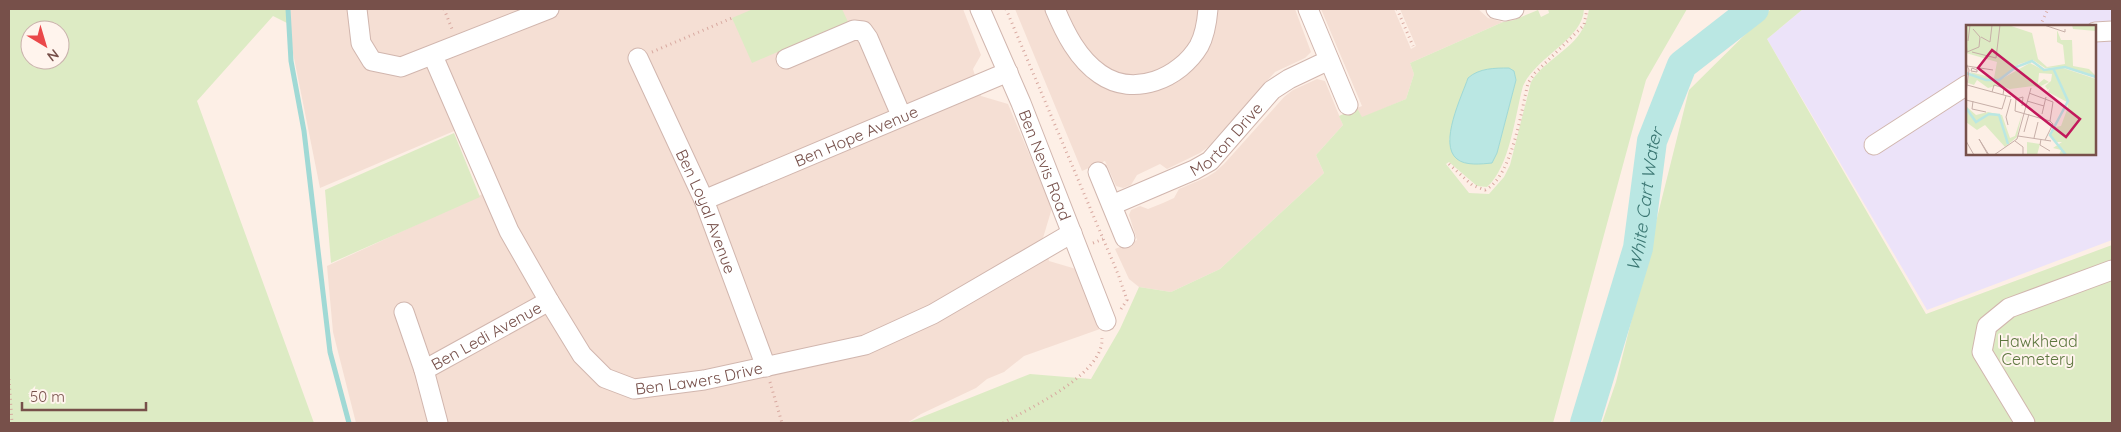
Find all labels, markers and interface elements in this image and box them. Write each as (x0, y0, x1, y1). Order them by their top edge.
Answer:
north arrow (20, 20, 70, 70)
inset map (1966, 25, 2096, 155)
text: N (43, 45, 63, 66)
street label: Morton Drive (1186, 98, 1267, 180)
street label: Ben Hope Avenue (791, 101, 921, 171)
street label: Ben Nevis Road (1015, 107, 1076, 223)
water label: White Cart Water (1620, 122, 1668, 273)
street label: Ben Loyal Avenue (672, 146, 740, 276)
street label: Ben Ledi Avenue (428, 297, 545, 374)
park label: Hawkhead Cemetery (1998, 331, 2078, 369)
street label: Ben Lawers Drive (634, 358, 764, 399)
scale bar (22, 380, 146, 412)
text: 50 m (30, 387, 65, 406)

